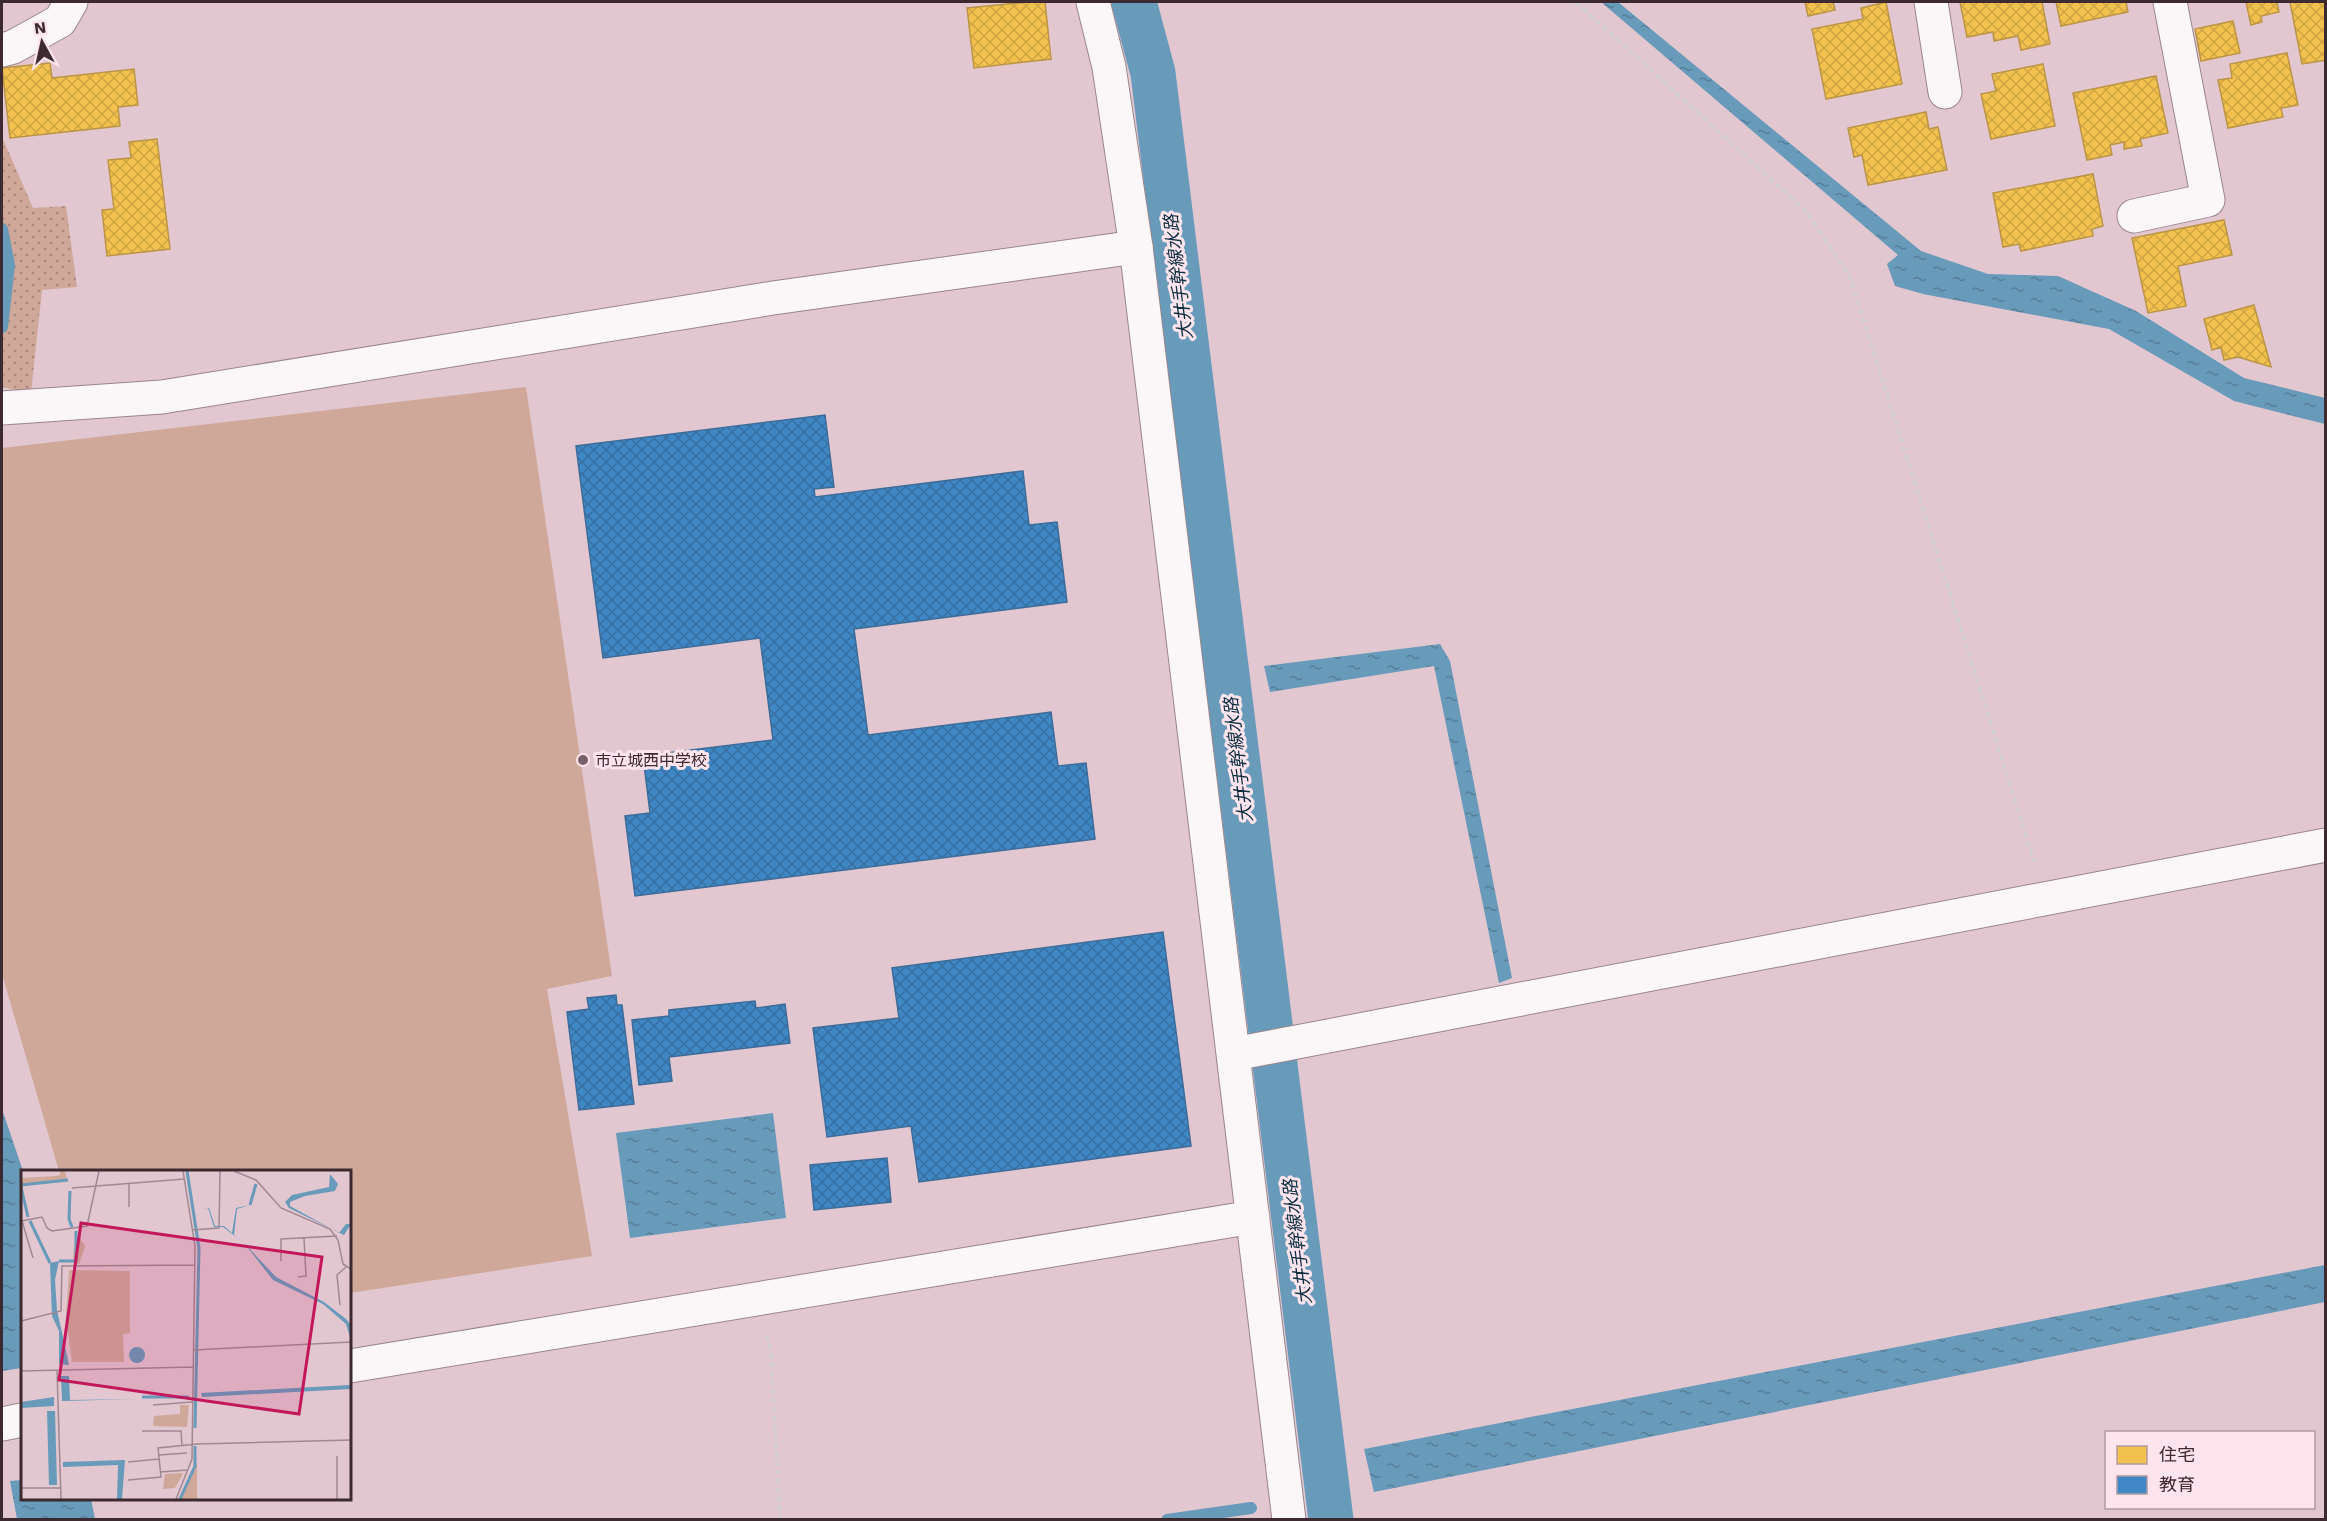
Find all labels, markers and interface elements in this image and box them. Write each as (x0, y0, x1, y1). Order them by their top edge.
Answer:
north arrow (12, 12, 72, 72)
text: N (33, 17, 47, 38)
water label: 大井手幹線水路 (1160, 211, 1196, 341)
water label: 大井手幹線水路 (1220, 694, 1256, 824)
place label: 市立城西中学校 (595, 751, 707, 770)
marker: 市立城西中学校 (576, 753, 590, 767)
inset map (21, 1170, 351, 1500)
water label: 大井手幹線水路 (1279, 1176, 1315, 1306)
legend (2105, 1431, 2315, 1509)
text: 住宅 (2159, 1444, 2195, 1465)
text: 教育 (2159, 1474, 2195, 1495)

